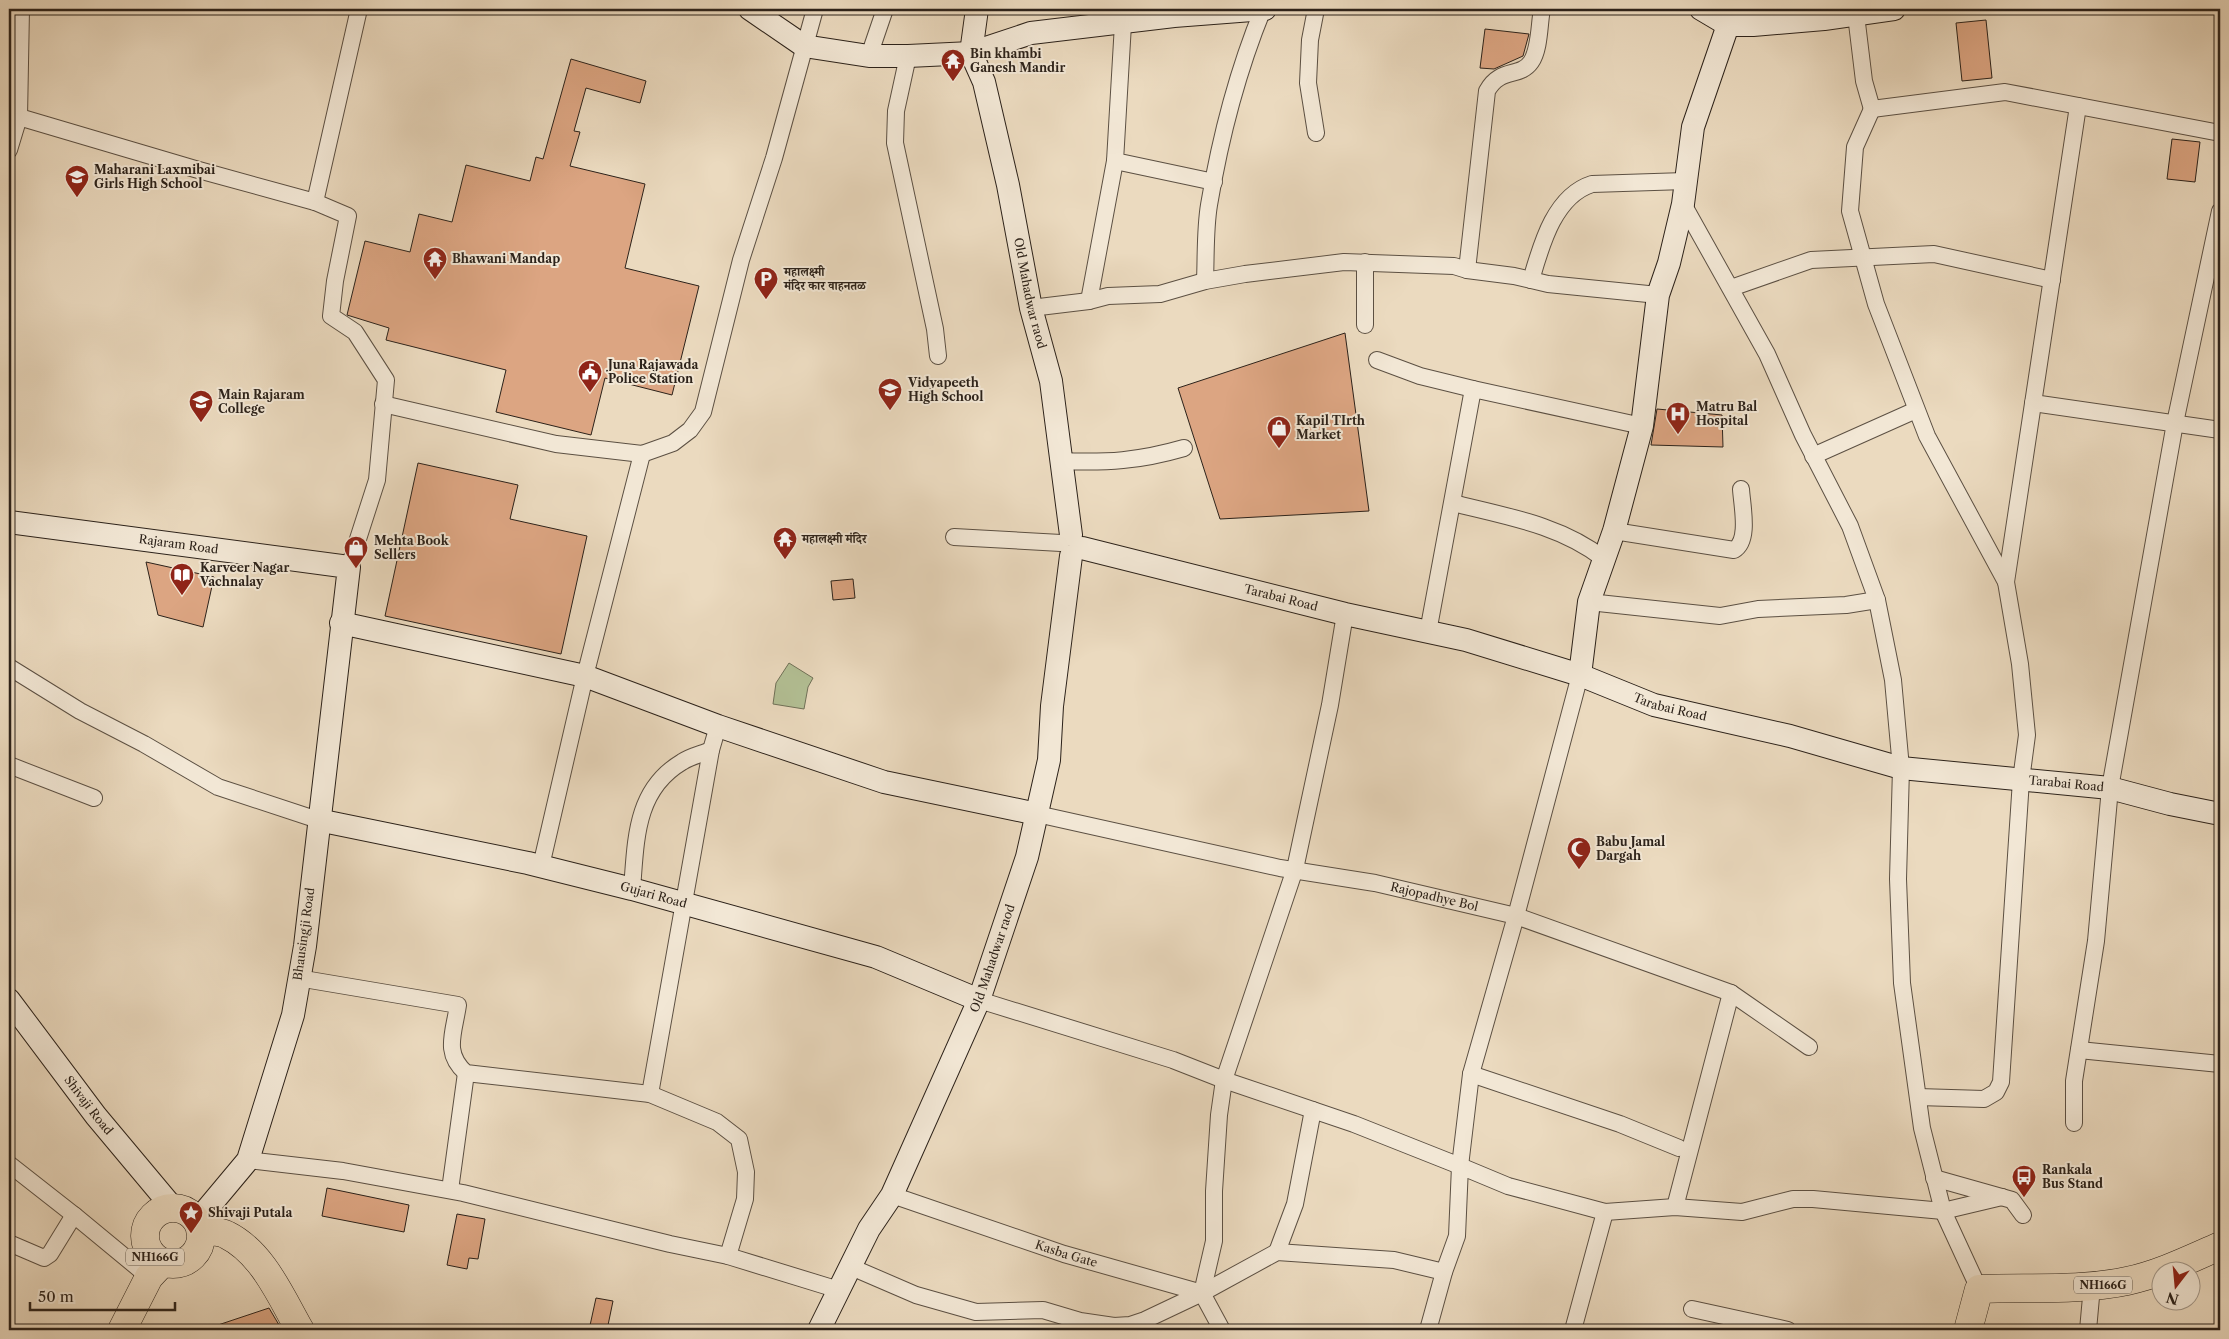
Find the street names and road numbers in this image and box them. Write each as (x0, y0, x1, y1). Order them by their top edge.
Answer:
street label: Old Mahadwar raod (1011, 236, 1050, 351)
street label: Rajaram Road (138, 531, 220, 557)
street label: Tarabai Road (1242, 581, 1320, 614)
street label: Tarabai Road (1631, 689, 1709, 724)
street label: Tarabai Road (2028, 772, 2105, 794)
street label: Gujari Road (619, 878, 689, 911)
street label: Rajopadhye Bol (1389, 879, 1480, 914)
street label: Bhausingji Road (290, 886, 318, 981)
street label: Old Mahadwar raod (966, 902, 1018, 1015)
street label: Shivaji Road (61, 1073, 117, 1138)
street label: Kasba Gate (1033, 1237, 1100, 1270)
road number: NH166G (126, 1248, 184, 1266)
road number: NH166G (2074, 1276, 2132, 1294)

